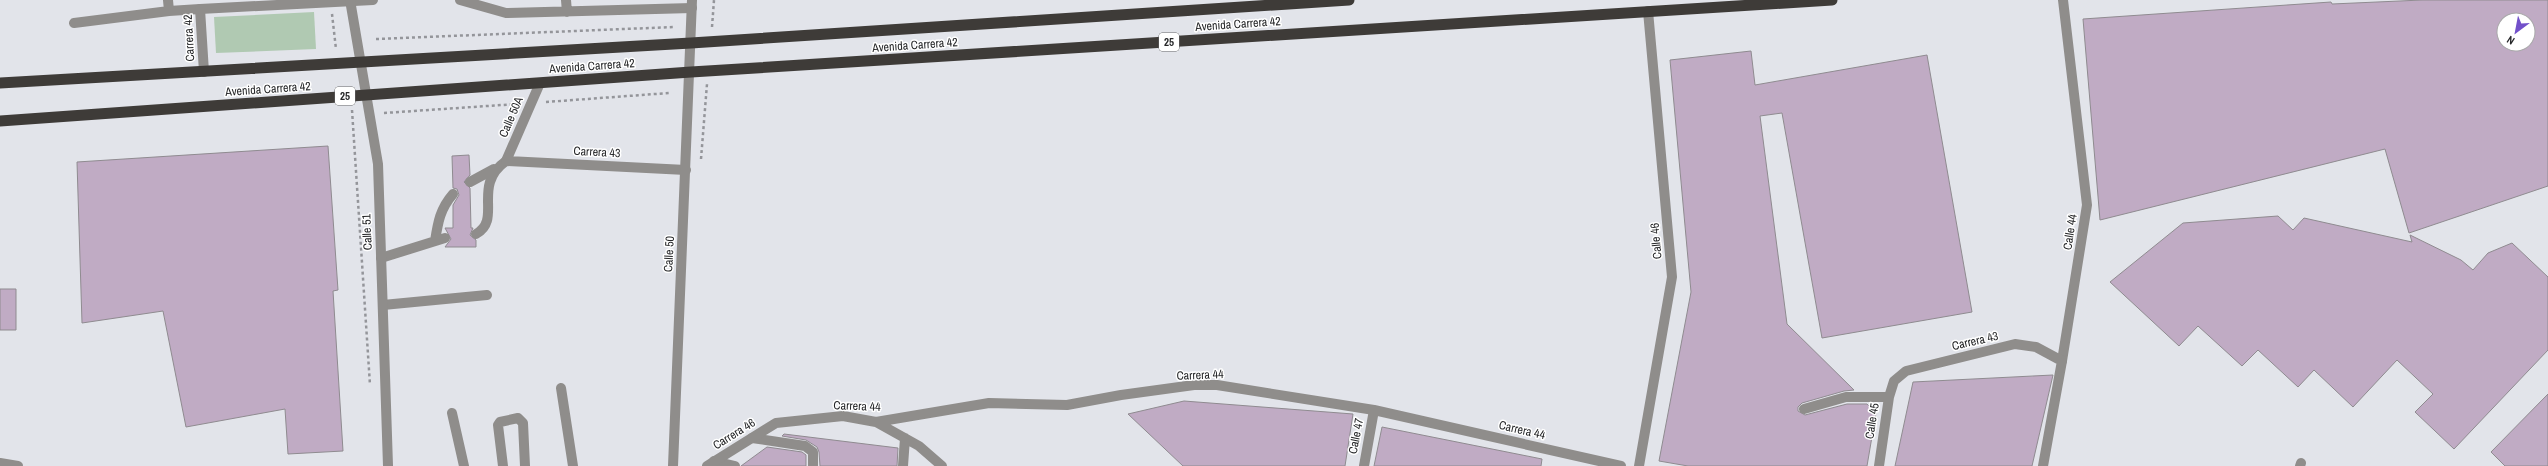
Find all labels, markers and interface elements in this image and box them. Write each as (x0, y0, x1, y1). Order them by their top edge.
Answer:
north arrow (2496, 12, 2536, 52)
street label: Avenida Carrera 42 (1194, 13, 1281, 35)
street label: Carrera 42 (180, 14, 198, 62)
road number: 25 (1159, 33, 1179, 51)
text: N (2504, 33, 2517, 48)
street label: Avenida Carrera 42 (871, 34, 958, 56)
street label: Avenida Carrera 42 (548, 55, 635, 77)
street label: Avenida Carrera 42 (224, 78, 311, 100)
road number: 25 (335, 87, 355, 105)
street label: Calle 50A (495, 94, 527, 140)
street label: Carrera 43 (573, 143, 621, 161)
street label: Calle 44 (2059, 212, 2081, 251)
street label: Calle 51 (358, 213, 376, 250)
street label: Calle 46 (1646, 222, 1666, 260)
street label: Calle 50 (660, 236, 678, 272)
street label: Carrera 43 (1950, 328, 2000, 354)
street label: Carrera 44 (1176, 366, 1224, 384)
street label: Carrera 44 (833, 397, 881, 415)
street label: Calle 45 (1861, 401, 1883, 440)
street label: Carrera 46 (710, 415, 758, 453)
street label: Calle 47 (1345, 416, 1367, 455)
street label: Carrera 44 (1497, 417, 1547, 443)

